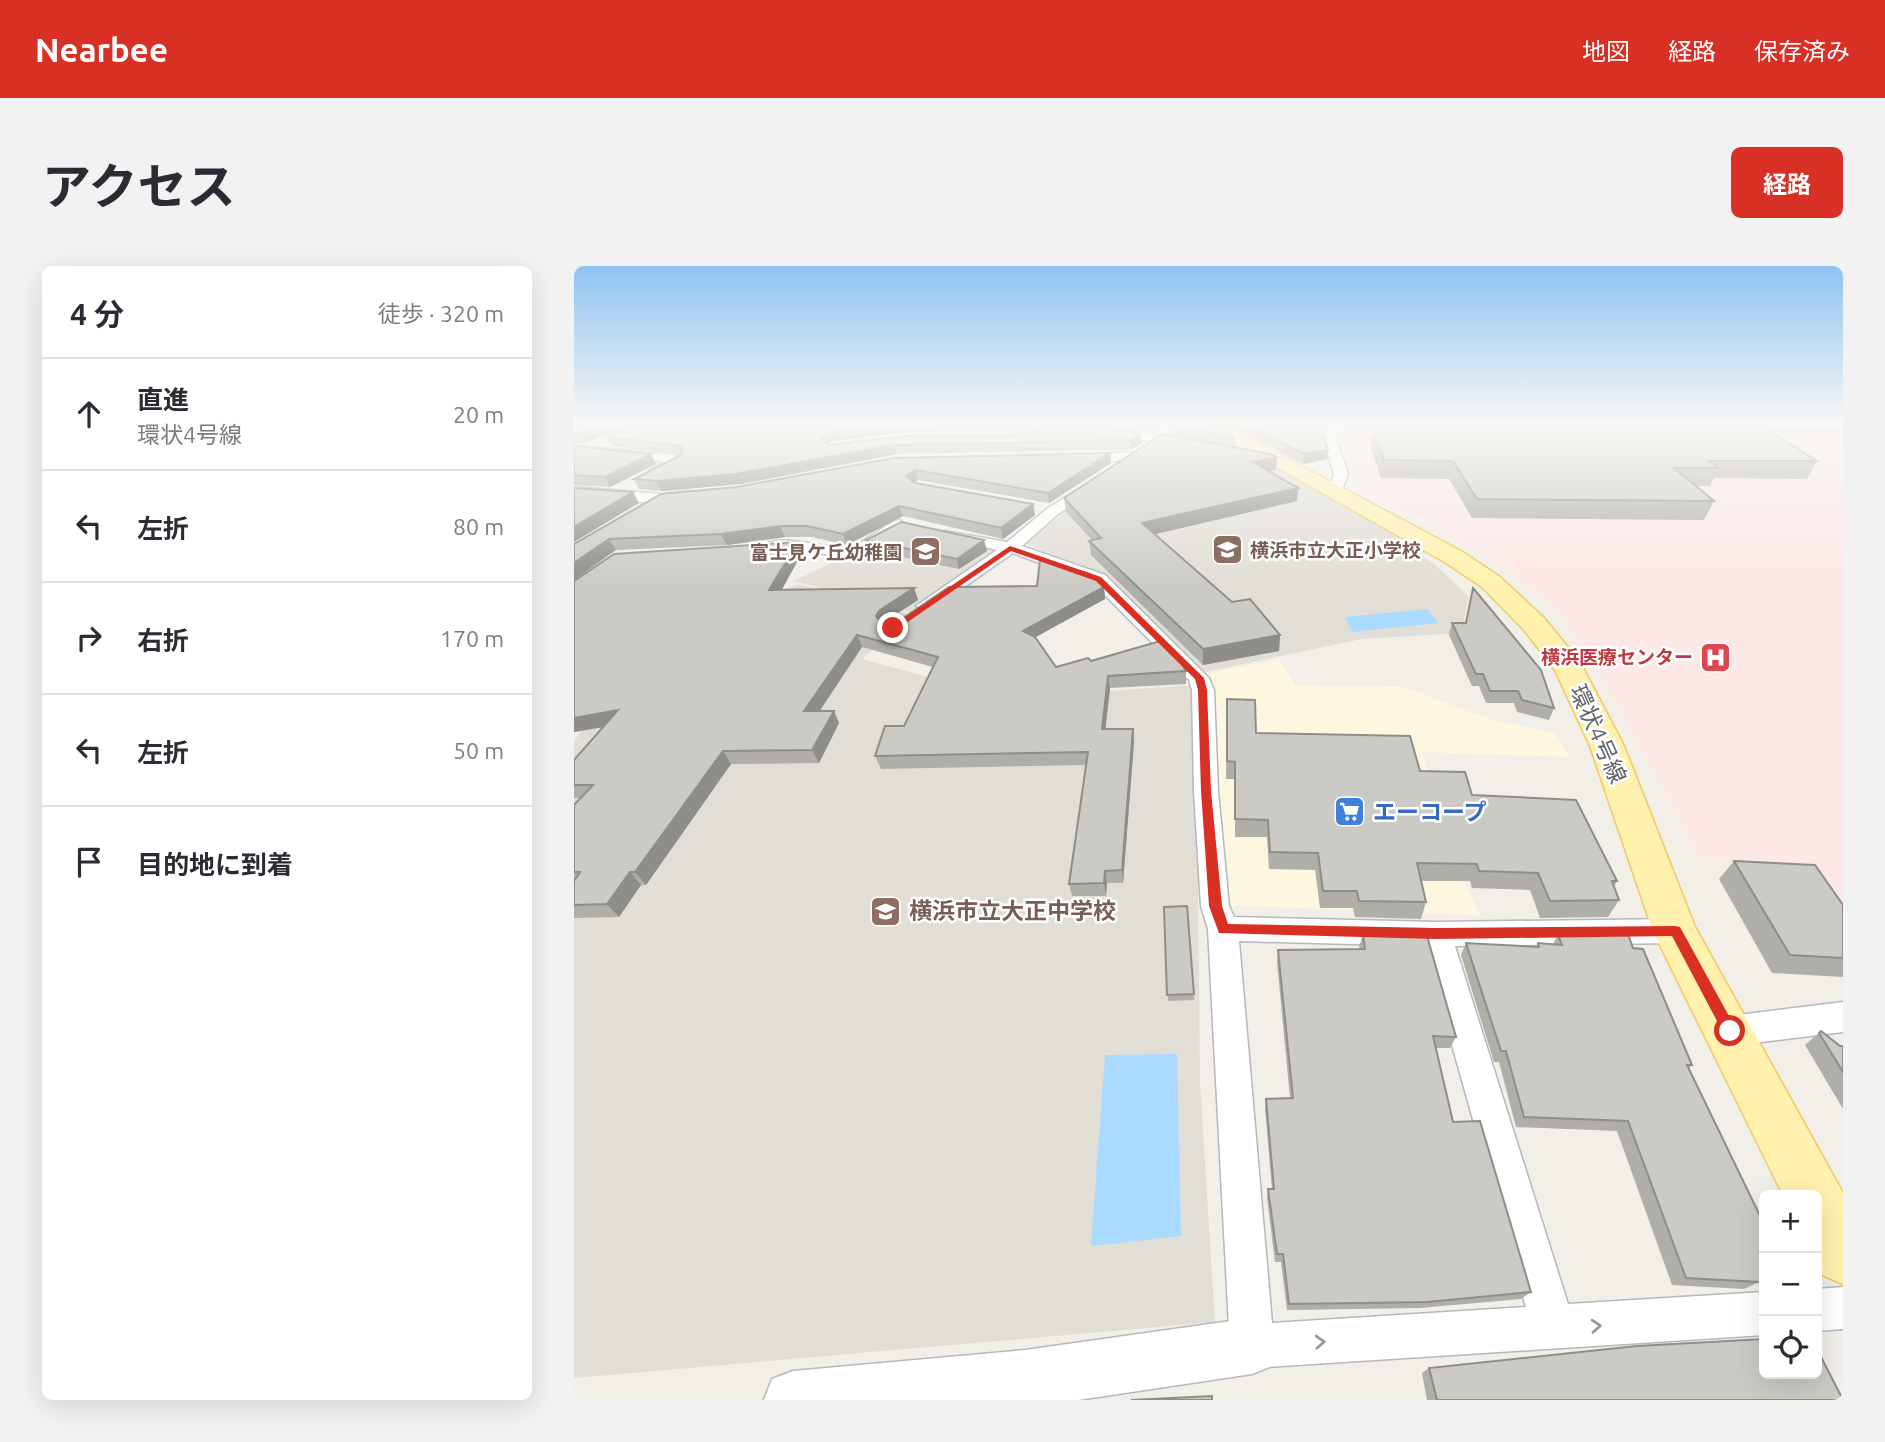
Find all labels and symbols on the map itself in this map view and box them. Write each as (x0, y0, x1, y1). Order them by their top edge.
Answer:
school or university icon: 横浜市立大正小学校 (1210, 533, 1244, 567)
school or university icon: 富士見ケ丘幼稚園 (908, 535, 942, 569)
place label: 横浜市立大正小学校 (1250, 539, 1421, 561)
place label: 富士見ケ丘幼稚園 (750, 541, 902, 563)
route end (877, 612, 908, 643)
hospital icon: 横浜医療センター (1699, 640, 1733, 674)
place label: 横浜医療センター (1541, 646, 1693, 668)
street label: 環状4号線 (1566, 681, 1631, 787)
supermarket icon: エーコープ (1333, 795, 1367, 829)
place label: エーコープ (1373, 799, 1487, 824)
school or university icon: 横浜市立大正中学校 (869, 894, 903, 928)
place label: 横浜市立大正中学校 (909, 898, 1116, 923)
route start (1714, 1015, 1745, 1046)
one-way arrow (1591, 1319, 1602, 1334)
one-way arrow (1315, 1335, 1326, 1350)

